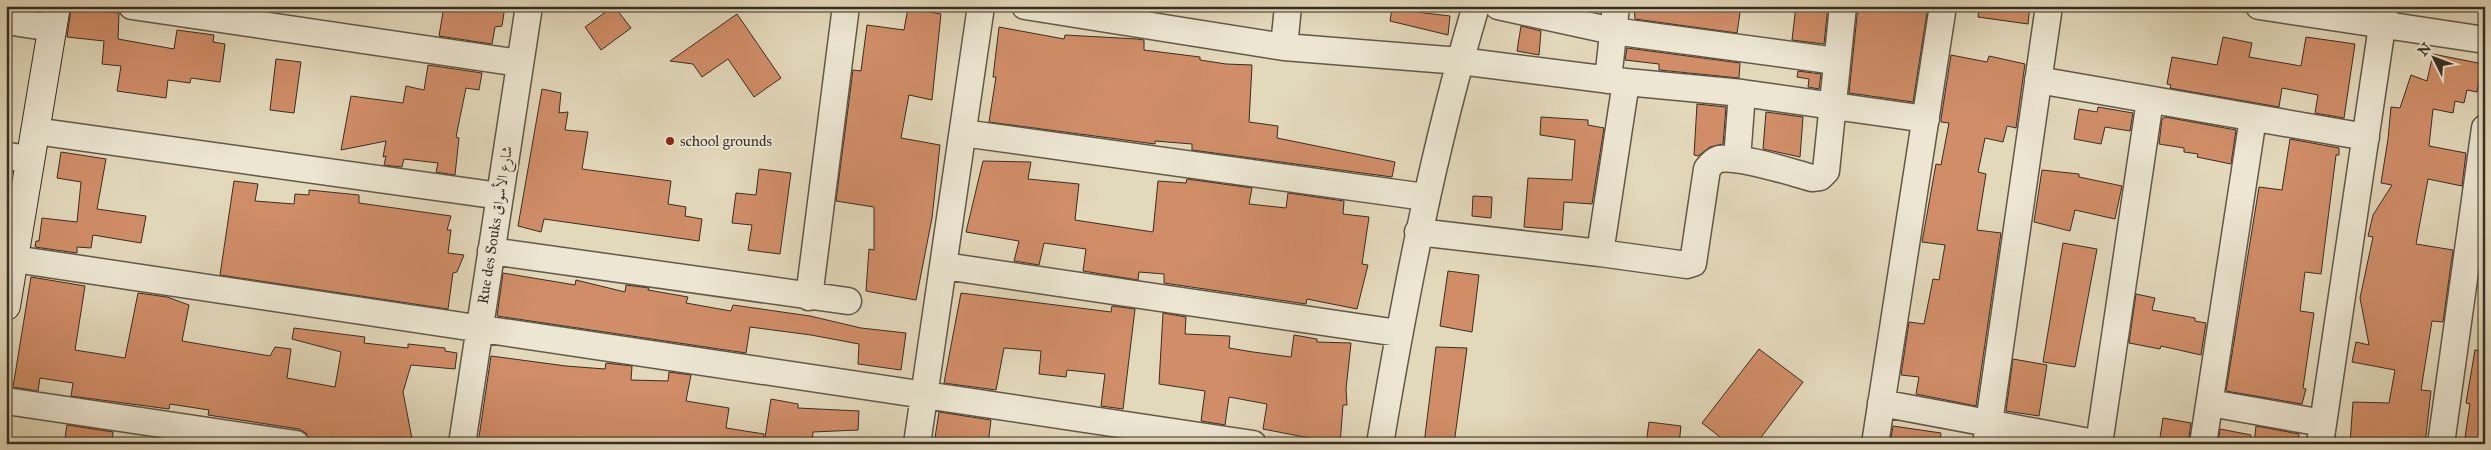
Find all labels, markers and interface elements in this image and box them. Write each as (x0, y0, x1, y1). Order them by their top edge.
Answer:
north arrow (2408, 32, 2458, 82)
text: N (2414, 39, 2435, 60)
place label: school grounds (680, 132, 772, 150)
marker: school grounds (664, 135, 676, 147)
street label: Rue des Souks شارع الأسواق (472, 144, 520, 306)

